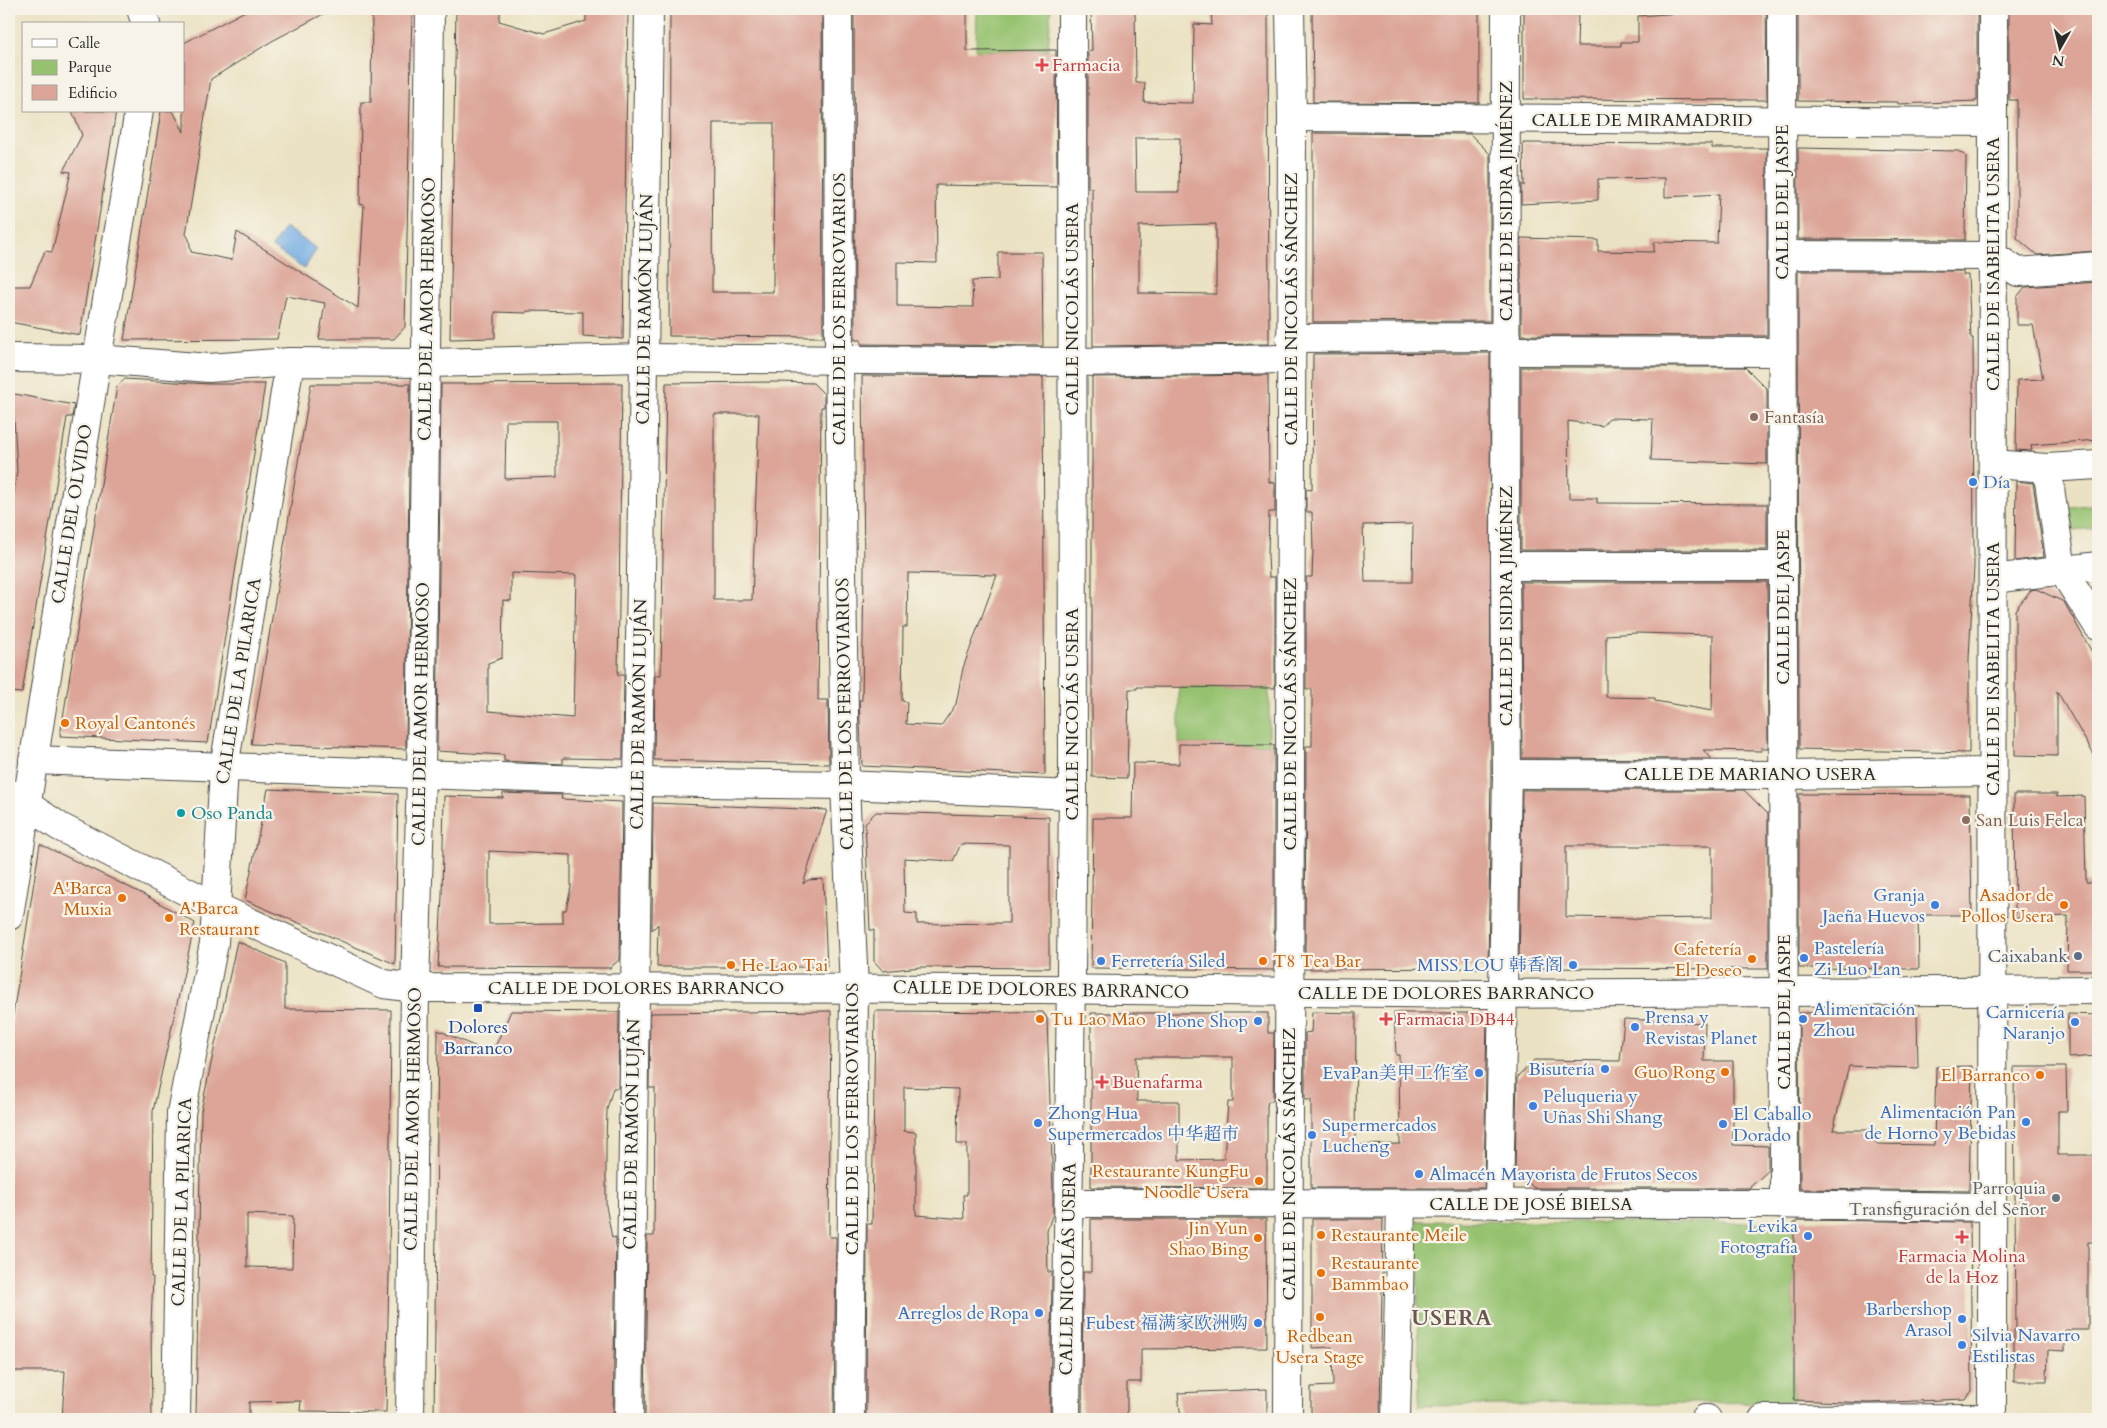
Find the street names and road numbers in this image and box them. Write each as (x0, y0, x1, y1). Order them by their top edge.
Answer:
street label: CALLE DE ISIDRA JIMÉNEZ (1494, 81, 1519, 321)
street label: CALLE DE MIRAMADRID (1532, 108, 1752, 133)
street label: CALLE DEL JASPE (1770, 124, 1795, 280)
street label: CALLE DE ISABELITA USERA (1981, 137, 2006, 391)
street label: CALLE DE NICOLÁS SÁNCHEZ (1279, 172, 1304, 446)
street label: CALLE DE LOS FERROVIARIOS (827, 173, 852, 445)
street label: CALLE DEL AMOR HERMOSO (412, 177, 442, 441)
street label: CALLE DE RAMÓN LUJÁN (630, 193, 660, 425)
street label: CALLE NICOLÁS USERA (1060, 202, 1085, 415)
street label: CALLE DEL OLVIDO (45, 422, 99, 606)
street label: CALLE DE ISIDRA JIMÉNEZ (1494, 486, 1519, 726)
street label: CALLE DEL JASPE (1771, 529, 1796, 685)
street label: CALLE DE ISABELITA USERA (1981, 542, 2006, 796)
street label: CALLE DE LA PILARICA (210, 576, 268, 786)
street label: CALLE DE NICOLÁS SÁNCHEZ (1278, 577, 1303, 851)
street label: CALLE DE LOS FERROVIARIOS (830, 578, 860, 850)
street label: CALLE DEL AMOR HERMOSO (406, 582, 436, 846)
street label: CALLE DE RAMÓN LUJÁN (624, 598, 654, 830)
street label: CALLE NICOLÁS USERA (1060, 607, 1085, 820)
street label: CALLE DE MARIANO USERA (1624, 762, 1876, 787)
street label: CALLE DEL JASPE (1772, 934, 1797, 1090)
street label: CALLE DE DOLORES BARRANCO (893, 975, 1189, 1005)
street label: CALLE DE DOLORES BARRANCO (488, 976, 784, 1001)
street label: CALLE DE DOLORES BARRANCO (1298, 981, 1594, 1006)
street label: CALLE DE LOS FERROVIARIOS (840, 983, 865, 1255)
street label: CALLE DEL AMOR HERMOSO (398, 987, 428, 1251)
street label: CALLE DE RAMÓN LUJÁN (617, 1018, 647, 1250)
street label: CALLE DE NICOLÁS SÁNCHEZ (1277, 1027, 1302, 1301)
street label: CALLE DE LA PILARICA (166, 1097, 198, 1307)
street label: CALLE NICOLÁS USERA (1054, 1162, 1082, 1376)
street label: CALLE DE JOSÉ BIELSA (1429, 1192, 1633, 1217)

